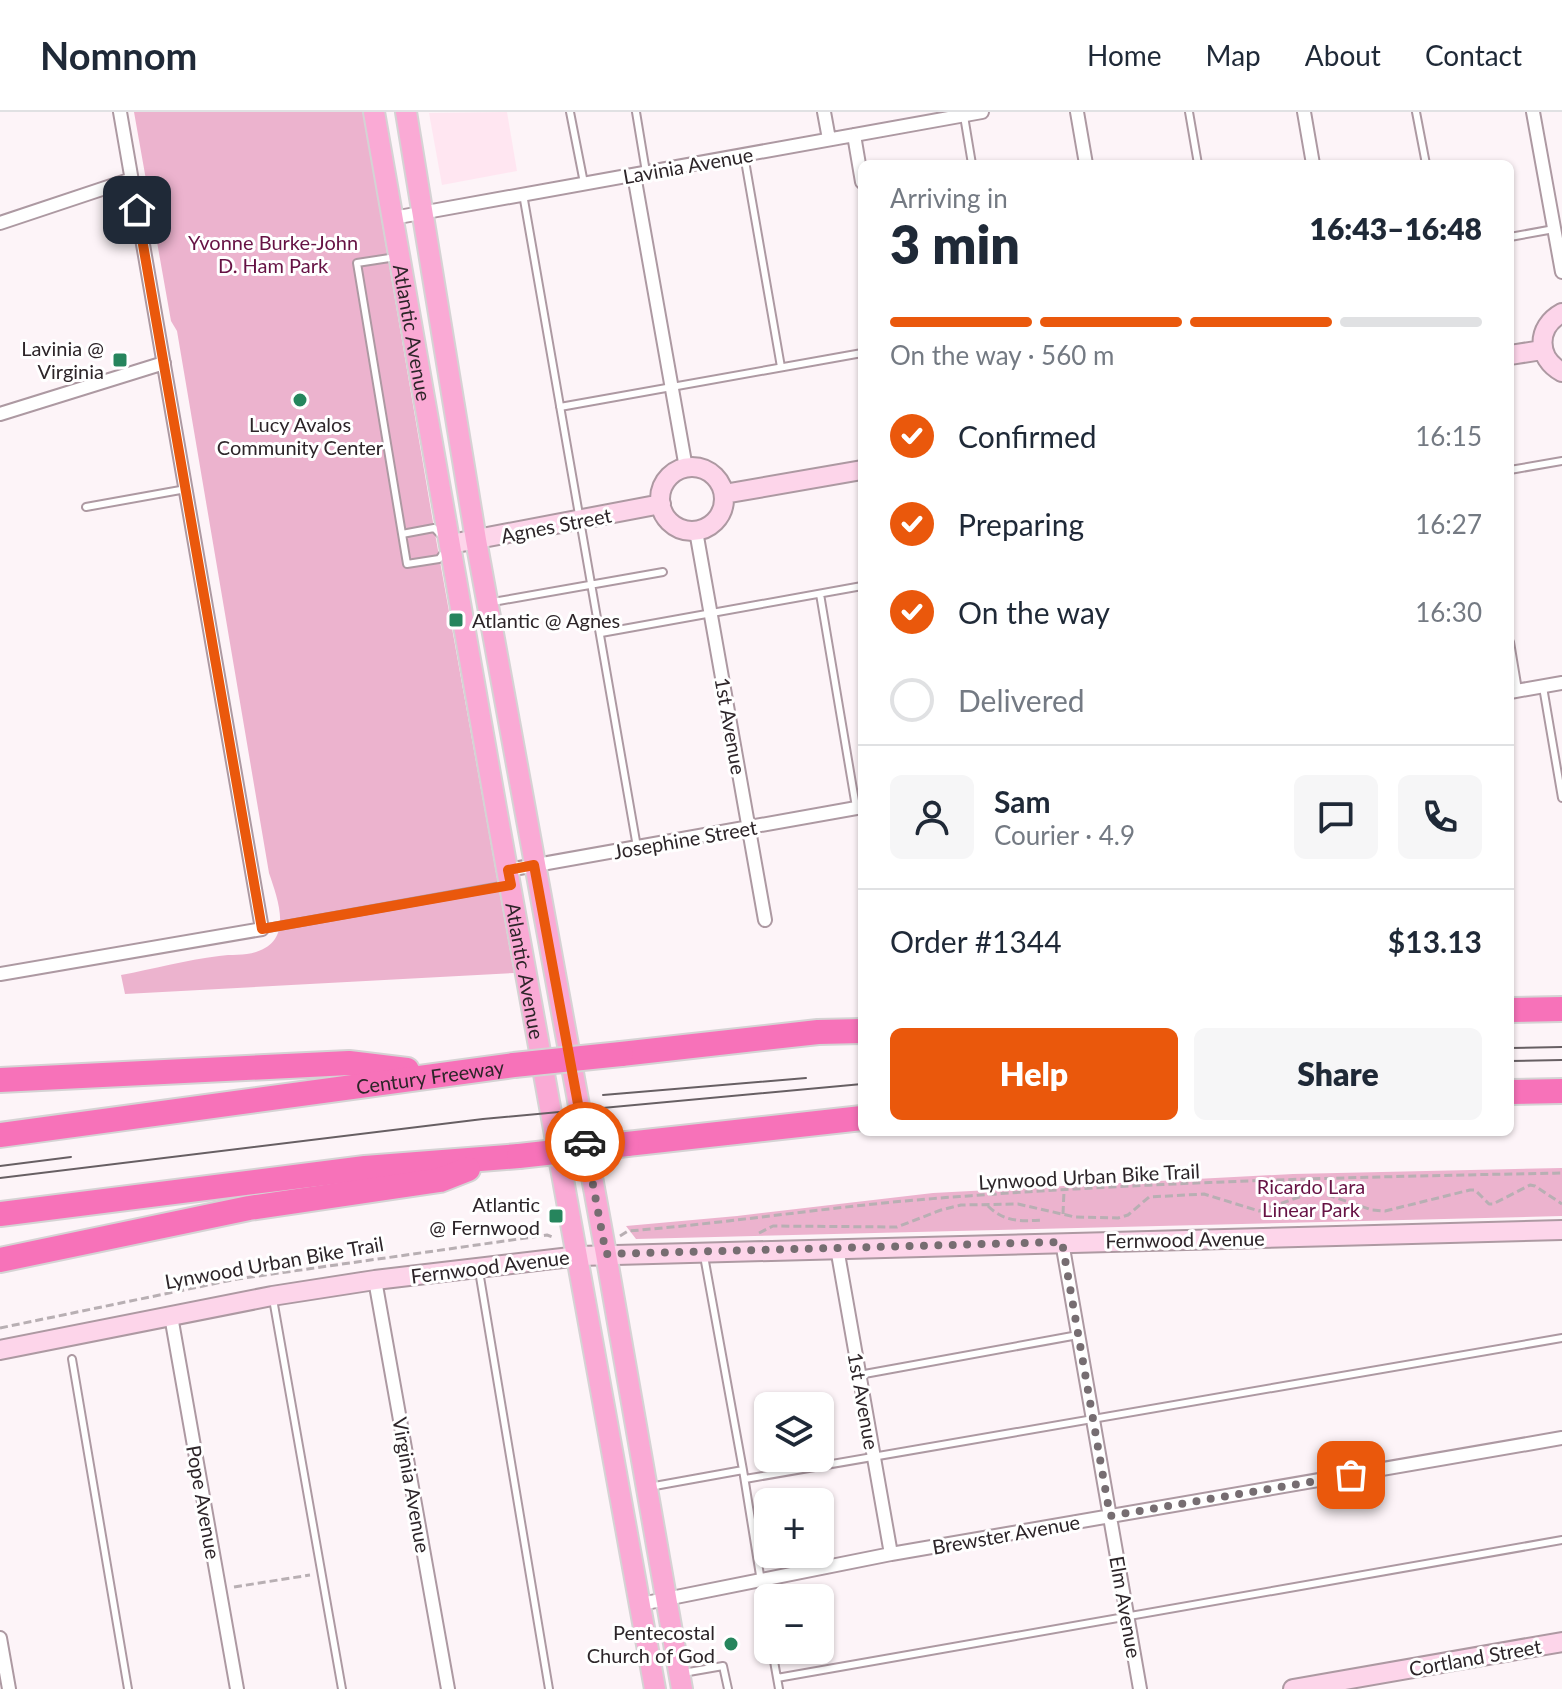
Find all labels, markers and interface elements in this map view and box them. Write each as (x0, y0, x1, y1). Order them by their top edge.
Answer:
text: Nomnom (40, 32, 197, 78)
text: Home (1087, 38, 1162, 72)
text: Map (1206, 38, 1261, 72)
text: About (1305, 38, 1381, 72)
text: Contact (1425, 38, 1522, 72)
street label: Lavinia Avenue (621, 142, 755, 188)
pin (103, 176, 171, 244)
text: Arriving in (890, 182, 1008, 214)
icon: home (115, 188, 159, 232)
text: 16:43–16:48 (1309, 210, 1482, 246)
text: 3 min (890, 213, 1020, 275)
park label: Yvonne Burke-John D. Ham Park (188, 230, 358, 277)
street label: Atlantic Avenue (389, 262, 436, 403)
place label: Lavinia @ Virginia (21, 336, 104, 383)
text: On the way · 560 m (890, 339, 1114, 371)
marker: Lavinia @ Virginia (111, 351, 129, 369)
marker: Lucy Avalos Community Center (291, 391, 309, 409)
place label: Lucy Avalos Community Center (217, 412, 384, 459)
icon: check (890, 414, 934, 458)
text: Confirmed (958, 418, 1097, 454)
text: 16:15 (1415, 420, 1482, 452)
icon: check (890, 502, 934, 546)
street label: Agnes Street (499, 503, 613, 547)
text: Preparing (958, 506, 1084, 542)
text: 16:27 (1415, 508, 1482, 540)
icon: check (890, 590, 934, 634)
text: On the way (958, 594, 1110, 630)
text: 16:30 (1415, 596, 1482, 628)
place label: Atlantic @ Agnes (472, 608, 620, 632)
marker: Atlantic @ Agnes (447, 611, 465, 629)
street label: 1st Avenue (711, 676, 751, 776)
text: Delivered (958, 682, 1085, 718)
button: person (890, 775, 974, 859)
button: chat (1294, 775, 1378, 859)
button: phone (1398, 775, 1482, 859)
text: Sam (994, 783, 1051, 819)
street label: Josephine Street (611, 815, 759, 863)
text: Courier · 4.9 (994, 819, 1135, 851)
street label: Atlantic Avenue (501, 901, 549, 1041)
text: Order #1344 (890, 923, 1062, 959)
text: $13.13 (1388, 923, 1482, 959)
button: Help (890, 1028, 1178, 1120)
button: Share (1194, 1028, 1482, 1120)
street label: Century Freeway (354, 1054, 506, 1098)
courier (545, 1102, 625, 1182)
icon: car (563, 1120, 607, 1164)
street label: Lynwood Urban Bike Trail (978, 1158, 1200, 1194)
park label: Ricardo Lara Linear Park (1257, 1174, 1365, 1221)
place label: Atlantic @ Fernwood (429, 1192, 540, 1239)
marker: Atlantic @ Fernwood (547, 1207, 565, 1225)
street label: Fernwood Avenue (1105, 1226, 1265, 1252)
street label: Lynwood Urban Bike Trail (163, 1231, 385, 1293)
street label: Fernwood Avenue (409, 1244, 571, 1288)
street label: 1st Avenue (844, 1351, 884, 1451)
map controls (754, 1392, 834, 1664)
button: layers (754, 1392, 834, 1472)
street label: Virginia Avenue (388, 1415, 436, 1555)
pin (1317, 1441, 1385, 1509)
street label: Pope Avenue (182, 1443, 226, 1561)
icon: bag (1329, 1453, 1373, 1497)
button: + (754, 1488, 834, 1568)
street label: Brewster Avenue (930, 1509, 1082, 1559)
street label: Elm Avenue (1105, 1554, 1147, 1660)
button: − (754, 1584, 834, 1664)
place label: Pentecostal Church of God (587, 1620, 715, 1667)
street label: Cortland Street (1407, 1634, 1543, 1680)
marker: Pentecostal Church of God (722, 1635, 740, 1653)

